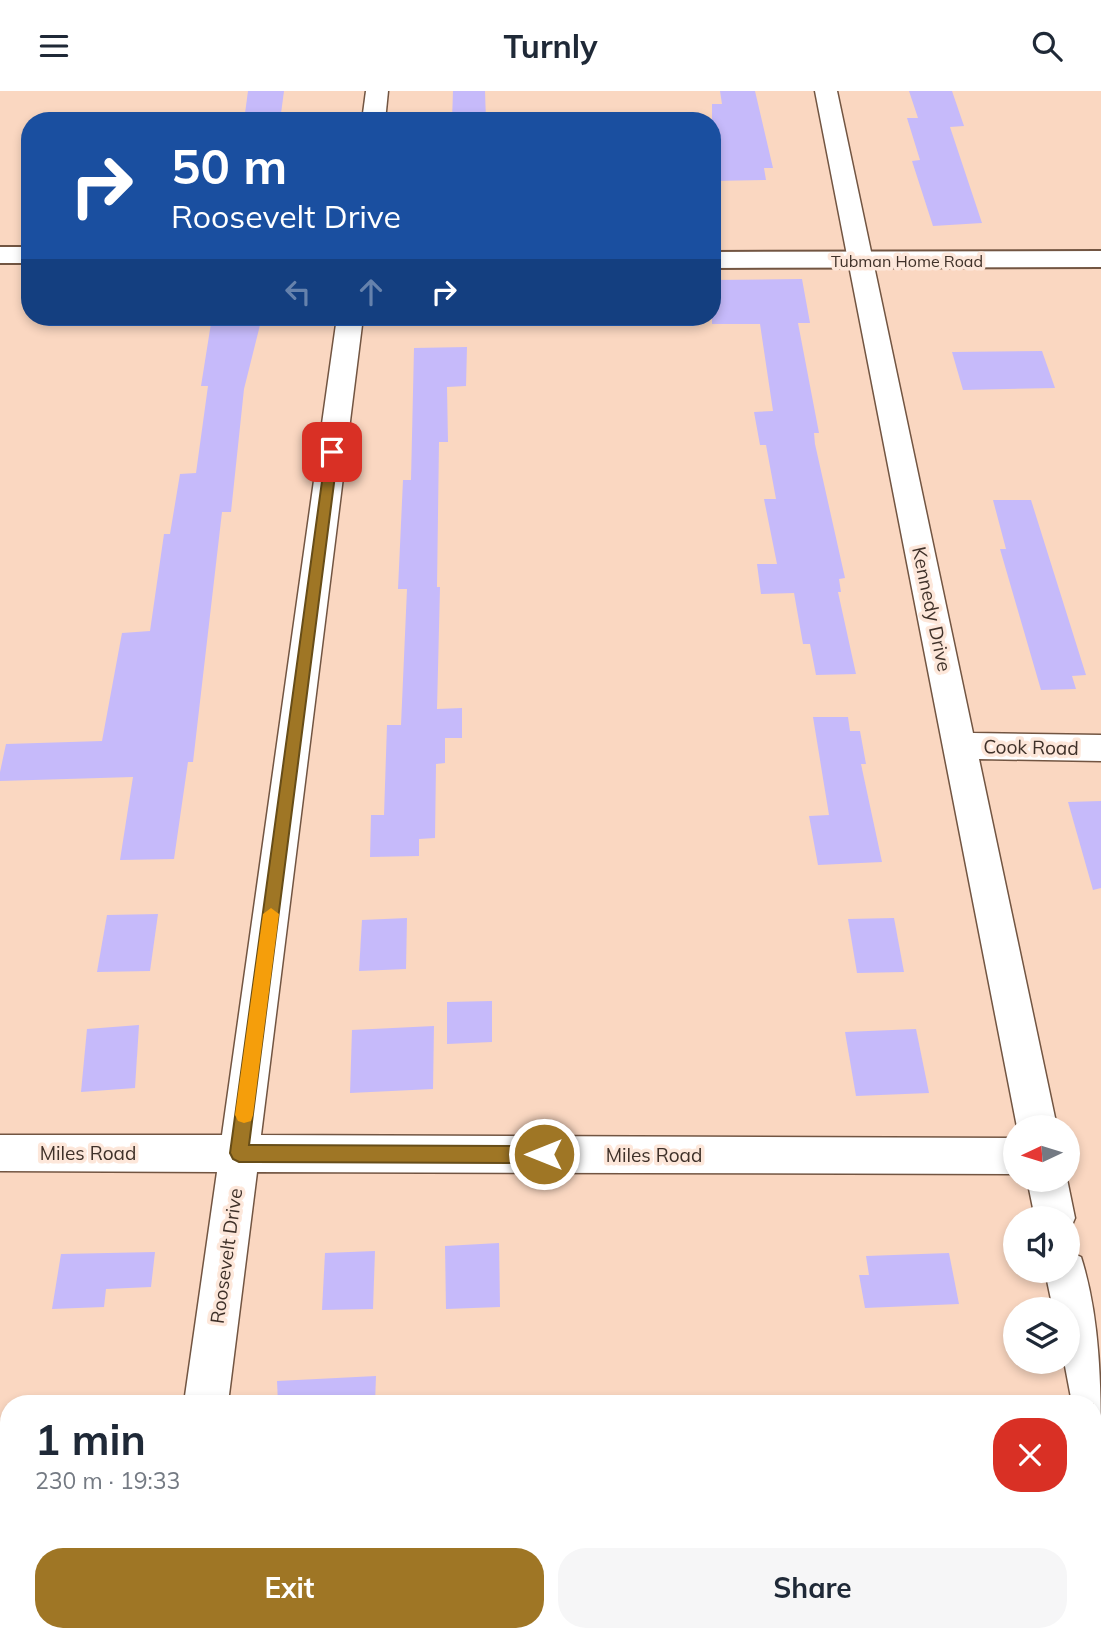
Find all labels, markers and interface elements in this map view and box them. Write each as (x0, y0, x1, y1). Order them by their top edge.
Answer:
text: Turnly (503, 26, 598, 66)
icon: menu (35, 27, 73, 65)
icon: search (1028, 27, 1066, 65)
text: 50 m (171, 135, 287, 196)
icon: right (56, 140, 147, 231)
text: Roosevelt Drive (171, 196, 401, 236)
street label: Tubman Home Road (831, 251, 983, 271)
icon: left (279, 273, 317, 311)
icon: ahead (352, 273, 390, 311)
icon: right (425, 273, 463, 311)
pin (302, 422, 362, 482)
icon: arrive (313, 433, 351, 471)
street label: Kennedy Drive (907, 544, 957, 674)
street label: Cook Road (983, 734, 1079, 760)
north arrow (1003, 1115, 1080, 1192)
map controls (1003, 1115, 1080, 1374)
position arrow (507, 1117, 581, 1191)
street label: Miles Road (40, 1141, 136, 1165)
street label: Miles Road (606, 1143, 702, 1167)
street label: Roosevelt Drive (205, 1187, 247, 1325)
button: sound (1003, 1206, 1080, 1283)
button: layers (1003, 1297, 1080, 1374)
text: 1 min (35, 1413, 146, 1466)
button: close (993, 1418, 1067, 1492)
text: 230 m · 19:33 (35, 1466, 180, 1495)
button: Exit (35, 1548, 544, 1628)
button: Share (558, 1548, 1067, 1628)

